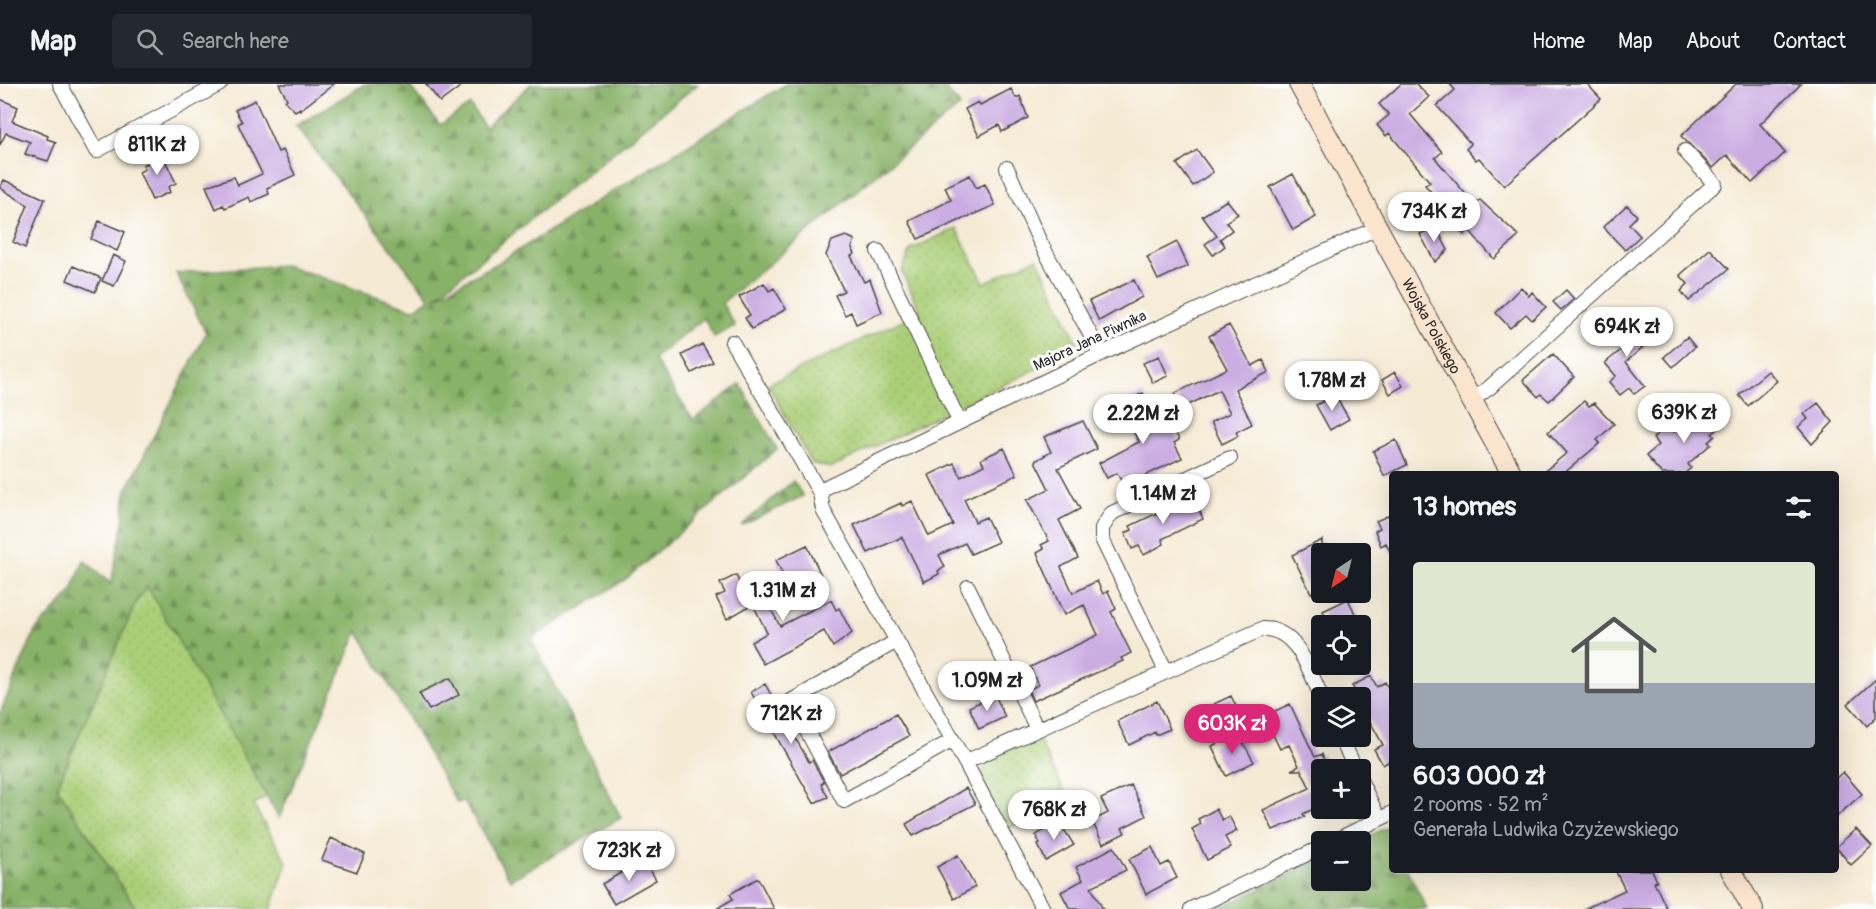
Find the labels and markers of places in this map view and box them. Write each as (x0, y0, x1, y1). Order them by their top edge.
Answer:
pin: 811K zł (102, 125, 212, 176)
pin: 734K zł (1379, 192, 1489, 243)
pin: 694K zł (1572, 307, 1682, 358)
pin: 1.78M zł (1270, 361, 1394, 412)
pin: 639K zł (1629, 393, 1739, 444)
pin: 2.22M zł (1081, 394, 1205, 445)
pin: 1.14M zł (1101, 474, 1225, 525)
pin: 1.31M zł (721, 571, 845, 622)
pin: 1.09M zł (925, 661, 1049, 712)
pin: 712K zł (736, 694, 846, 745)
pin: 603K zł (1177, 704, 1287, 755)
pin: 768K zł (999, 790, 1109, 841)
pin: 723K zł (574, 831, 684, 882)

